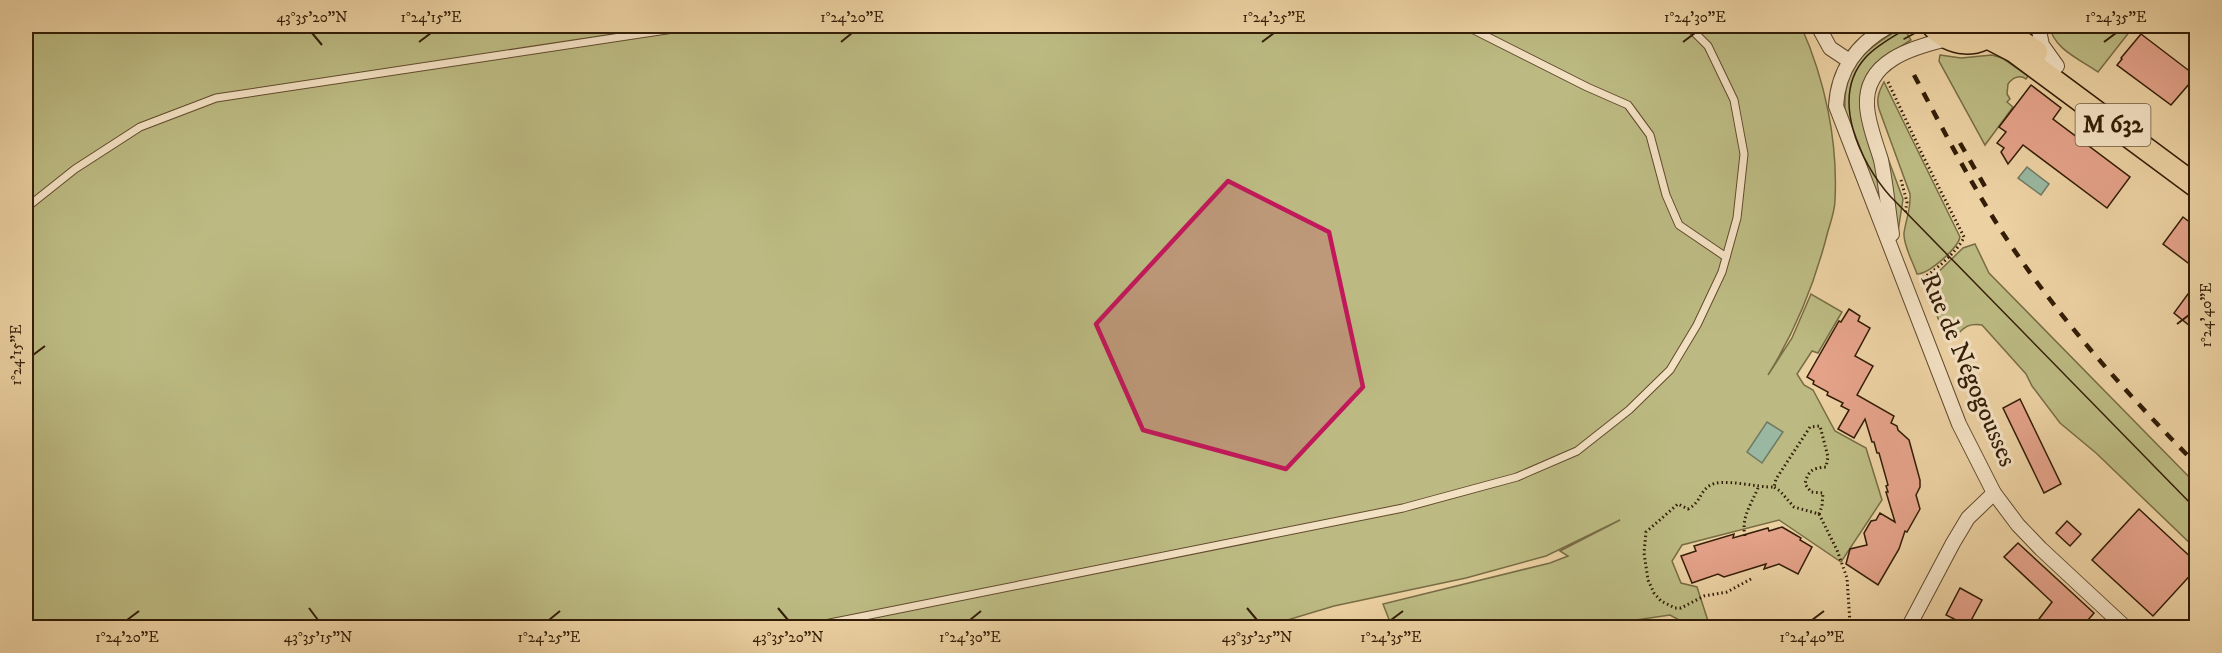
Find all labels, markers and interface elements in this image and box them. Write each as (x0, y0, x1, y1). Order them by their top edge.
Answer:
text: 43°35'20"N (276, 8, 348, 27)
text: 1°24'15"E (400, 8, 462, 27)
text: 1°24'20"E (820, 8, 884, 27)
text: 1°24'25"E (1243, 8, 1306, 27)
text: 1°24'30"E (1664, 8, 1726, 27)
text: 1°24'35"E (2085, 8, 2147, 27)
road number: M 632 (2076, 104, 2150, 146)
street label: Rue de Négogousses (1912, 268, 2024, 472)
text: 1°24'40"E (2197, 282, 2216, 347)
text: 1°24'15"E (7, 324, 26, 386)
text: 1°24'20"E (95, 628, 159, 647)
text: 43°35'15"N (284, 628, 352, 647)
text: 1°24'25"E (518, 628, 581, 647)
text: 43°35'20"N (752, 628, 824, 647)
text: 1°24'30"E (939, 628, 1001, 647)
text: 43°35'25"N (1222, 628, 1292, 647)
text: 1°24'35"E (1360, 628, 1422, 647)
text: 1°24'40"E (1780, 628, 1845, 647)

